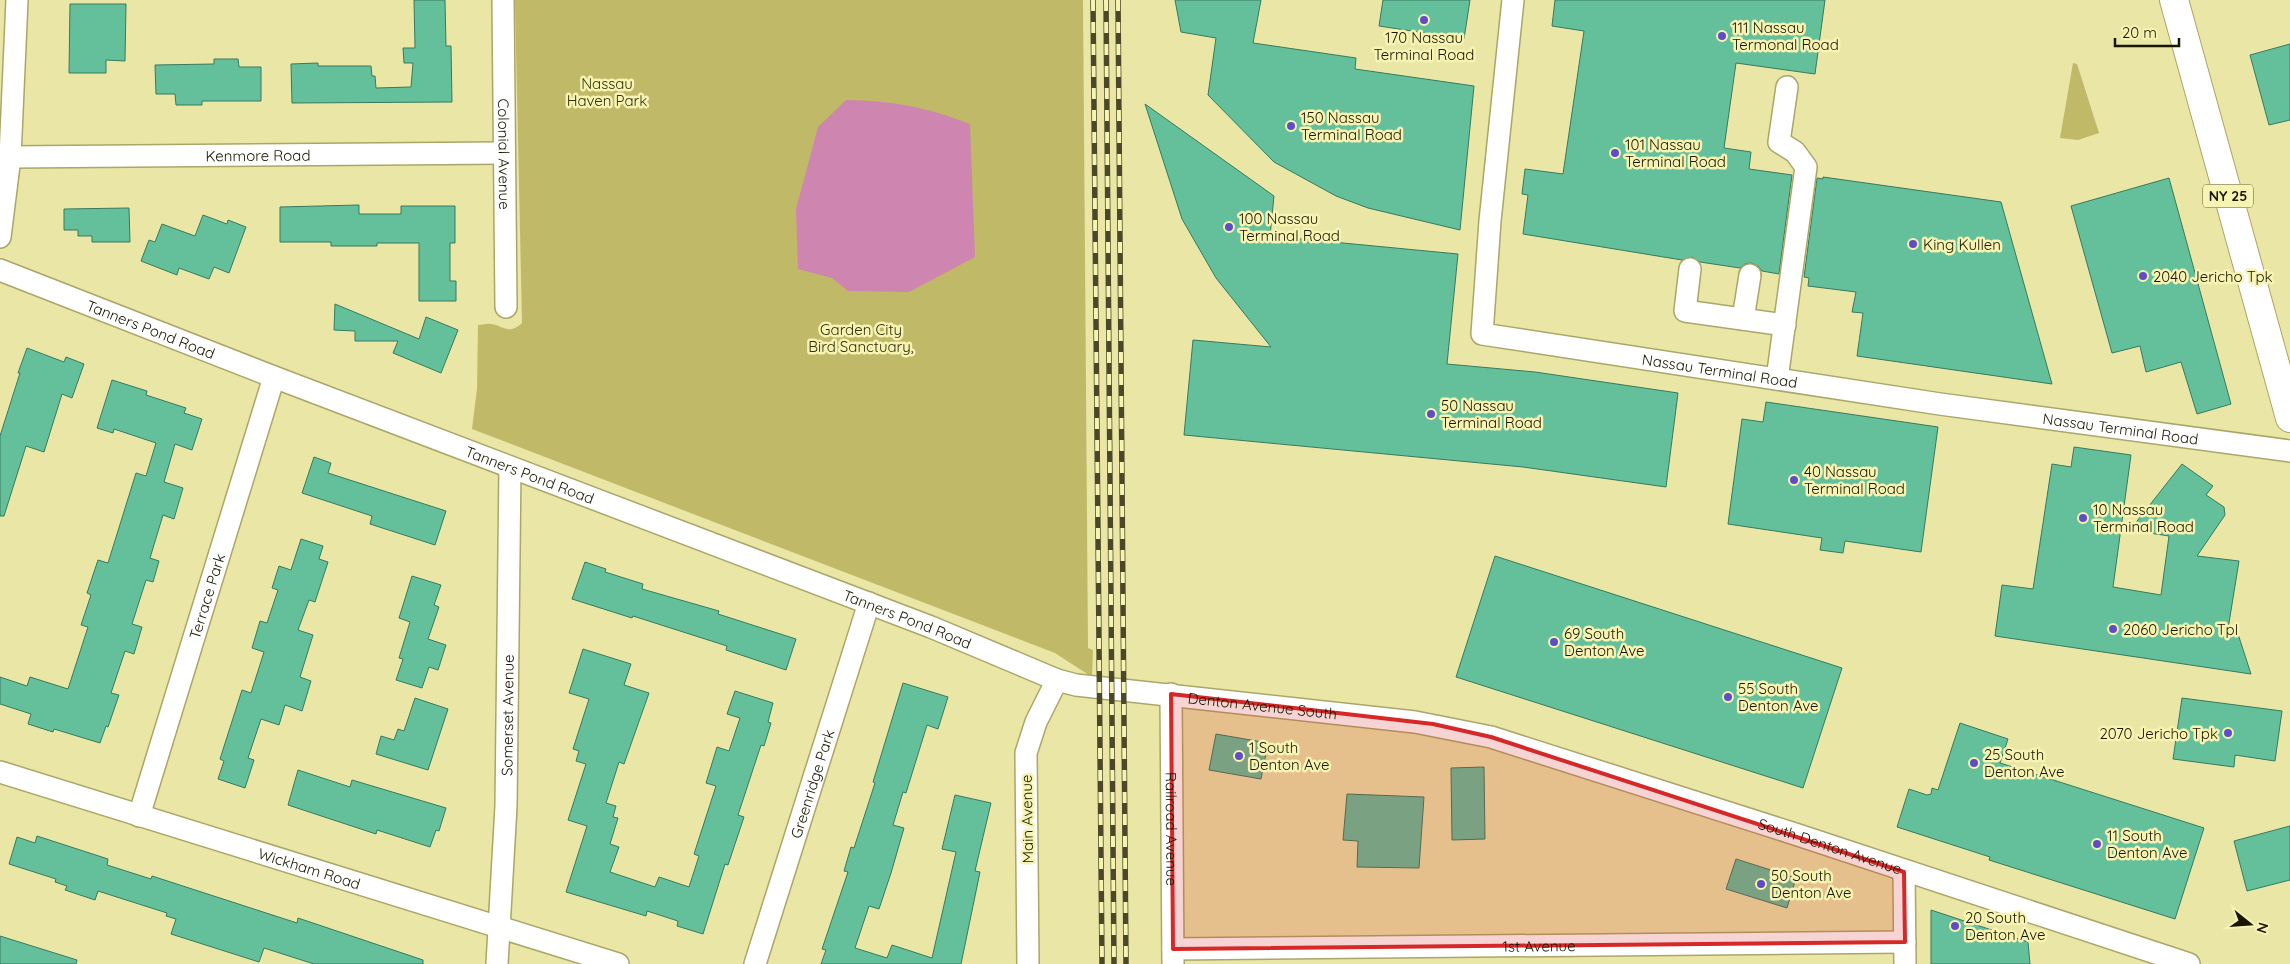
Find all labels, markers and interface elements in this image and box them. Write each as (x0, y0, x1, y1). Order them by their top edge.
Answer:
marker: 170 Nassau Terminal Road (1418, 14, 1430, 26)
scale bar (2115, 15, 2179, 47)
place label: 111 Nassau Termonal Road (1732, 18, 1839, 54)
text: 20 m (2122, 23, 2157, 42)
place label: 170 Nassau Terminal Road (1374, 28, 1474, 64)
marker: 111 Nassau Termonal Road (1716, 30, 1728, 42)
park label: Nassau Haven Park (567, 74, 647, 110)
street label: Colonial Avenue (494, 98, 515, 210)
place label: 150 Nassau Terminal Road (1301, 108, 1402, 144)
marker: 150 Nassau Terminal Road (1285, 120, 1297, 132)
place label: 101 Nassau Terminal Road (1625, 135, 1726, 171)
street label: Kenmore Road (205, 145, 311, 165)
marker: 101 Nassau Terminal Road (1609, 147, 1621, 159)
road number: NY 25 (2203, 185, 2253, 208)
place label: 100 Nassau Terminal Road (1239, 209, 1340, 245)
marker: 100 Nassau Terminal Road (1223, 221, 1235, 233)
place label: King Kullen (1923, 235, 2001, 254)
marker: King Kullen (1907, 238, 1919, 250)
place label: 2040 Jericho Tpk (2153, 267, 2273, 286)
marker: 2040 Jericho Tpk (2137, 270, 2149, 282)
street label: Tanners Pond Road (84, 295, 218, 363)
park label: Garden City Bird Sanctuary, (808, 320, 914, 356)
street label: Nassau Terminal Road (1641, 349, 1799, 392)
place label: 50 Nassau Terminal Road (1441, 396, 1542, 432)
marker: 50 Nassau Terminal Road (1425, 408, 1437, 420)
street label: Nassau Terminal Road (2042, 408, 2200, 448)
street label: Tanners Pond Road (463, 441, 597, 508)
place label: 40 Nassau Terminal Road (1804, 462, 1905, 498)
marker: 40 Nassau Terminal Road (1788, 474, 1800, 486)
place label: 10 Nassau Terminal Road (2093, 500, 2194, 536)
marker: 10 Nassau Terminal Road (2077, 512, 2089, 524)
street label: Terrace Park (185, 551, 229, 641)
street label: Tanners Pond Road (840, 585, 974, 652)
place label: 2060 Jericho Tpl (2123, 620, 2238, 639)
marker: 2060 Jericho Tpl (2107, 623, 2119, 635)
place label: 69 South Denton Ave (1564, 624, 1645, 660)
marker: 69 South Denton Ave (1548, 636, 1560, 648)
street label: Somerset Avenue (497, 654, 517, 776)
place label: 55 South Denton Ave (1738, 679, 1819, 715)
street label: Denton Avenue South (1187, 688, 1338, 723)
marker: 55 South Denton Ave (1722, 691, 1734, 703)
place label: 2070 Jericho Tpk (2100, 724, 2218, 743)
street label: Greenridge Park (786, 727, 838, 841)
marker: 2070 Jericho Tpk (2222, 727, 2234, 739)
place label: 1 South Denton Ave (1249, 738, 1330, 774)
place label: 25 South Denton Ave (1984, 745, 2065, 781)
marker: 1 South Denton Ave (1233, 750, 1245, 762)
marker: 25 South Denton Ave (1968, 757, 1980, 769)
street label: Railroad Avenue (1162, 772, 1182, 886)
street label: Main Avenue (1017, 774, 1037, 864)
street label: South Denton Avenue (1756, 813, 1904, 878)
place label: 11 South Denton Ave (2107, 826, 2188, 862)
marker: 11 South Denton Ave (2091, 838, 2103, 850)
street label: Wickham Road (256, 843, 363, 893)
place label: 50 South Denton Ave (1771, 866, 1852, 902)
marker: 50 South Denton Ave (1755, 878, 1767, 890)
north arrow (2225, 899, 2275, 949)
place label: 20 South Denton Ave (1965, 908, 2046, 944)
marker: 20 South Denton Ave (1949, 920, 1961, 932)
text: N (2252, 920, 2273, 935)
street label: 1st Avenue (1502, 936, 1576, 955)

